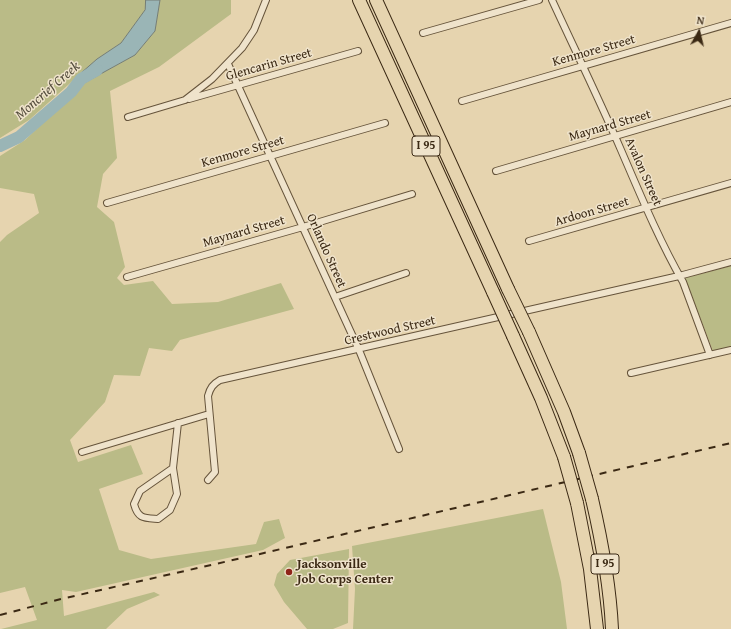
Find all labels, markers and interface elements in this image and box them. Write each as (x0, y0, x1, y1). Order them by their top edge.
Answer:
north arrow (679, 12, 719, 52)
text: N (696, 12, 705, 29)
street label: Kenmore Street (551, 32, 637, 70)
street label: Glencarin Street (224, 45, 314, 85)
water label: Moncrief Creek (12, 58, 84, 124)
street label: Maynard Street (567, 107, 653, 145)
street label: Kenmore Street (200, 133, 286, 171)
road number: I 95 (412, 136, 440, 156)
street label: Avalon Street (621, 136, 665, 208)
street label: Ardoon Street (553, 194, 631, 230)
street label: Orlando Street (303, 211, 349, 291)
street label: Maynard Street (201, 213, 287, 251)
street label: Crestwood Street (343, 313, 437, 349)
road number: I 95 (591, 554, 619, 574)
place label: Jacksonville Job Corps Center (297, 557, 393, 588)
marker: Jacksonville Job Corps Center (284, 567, 294, 577)

